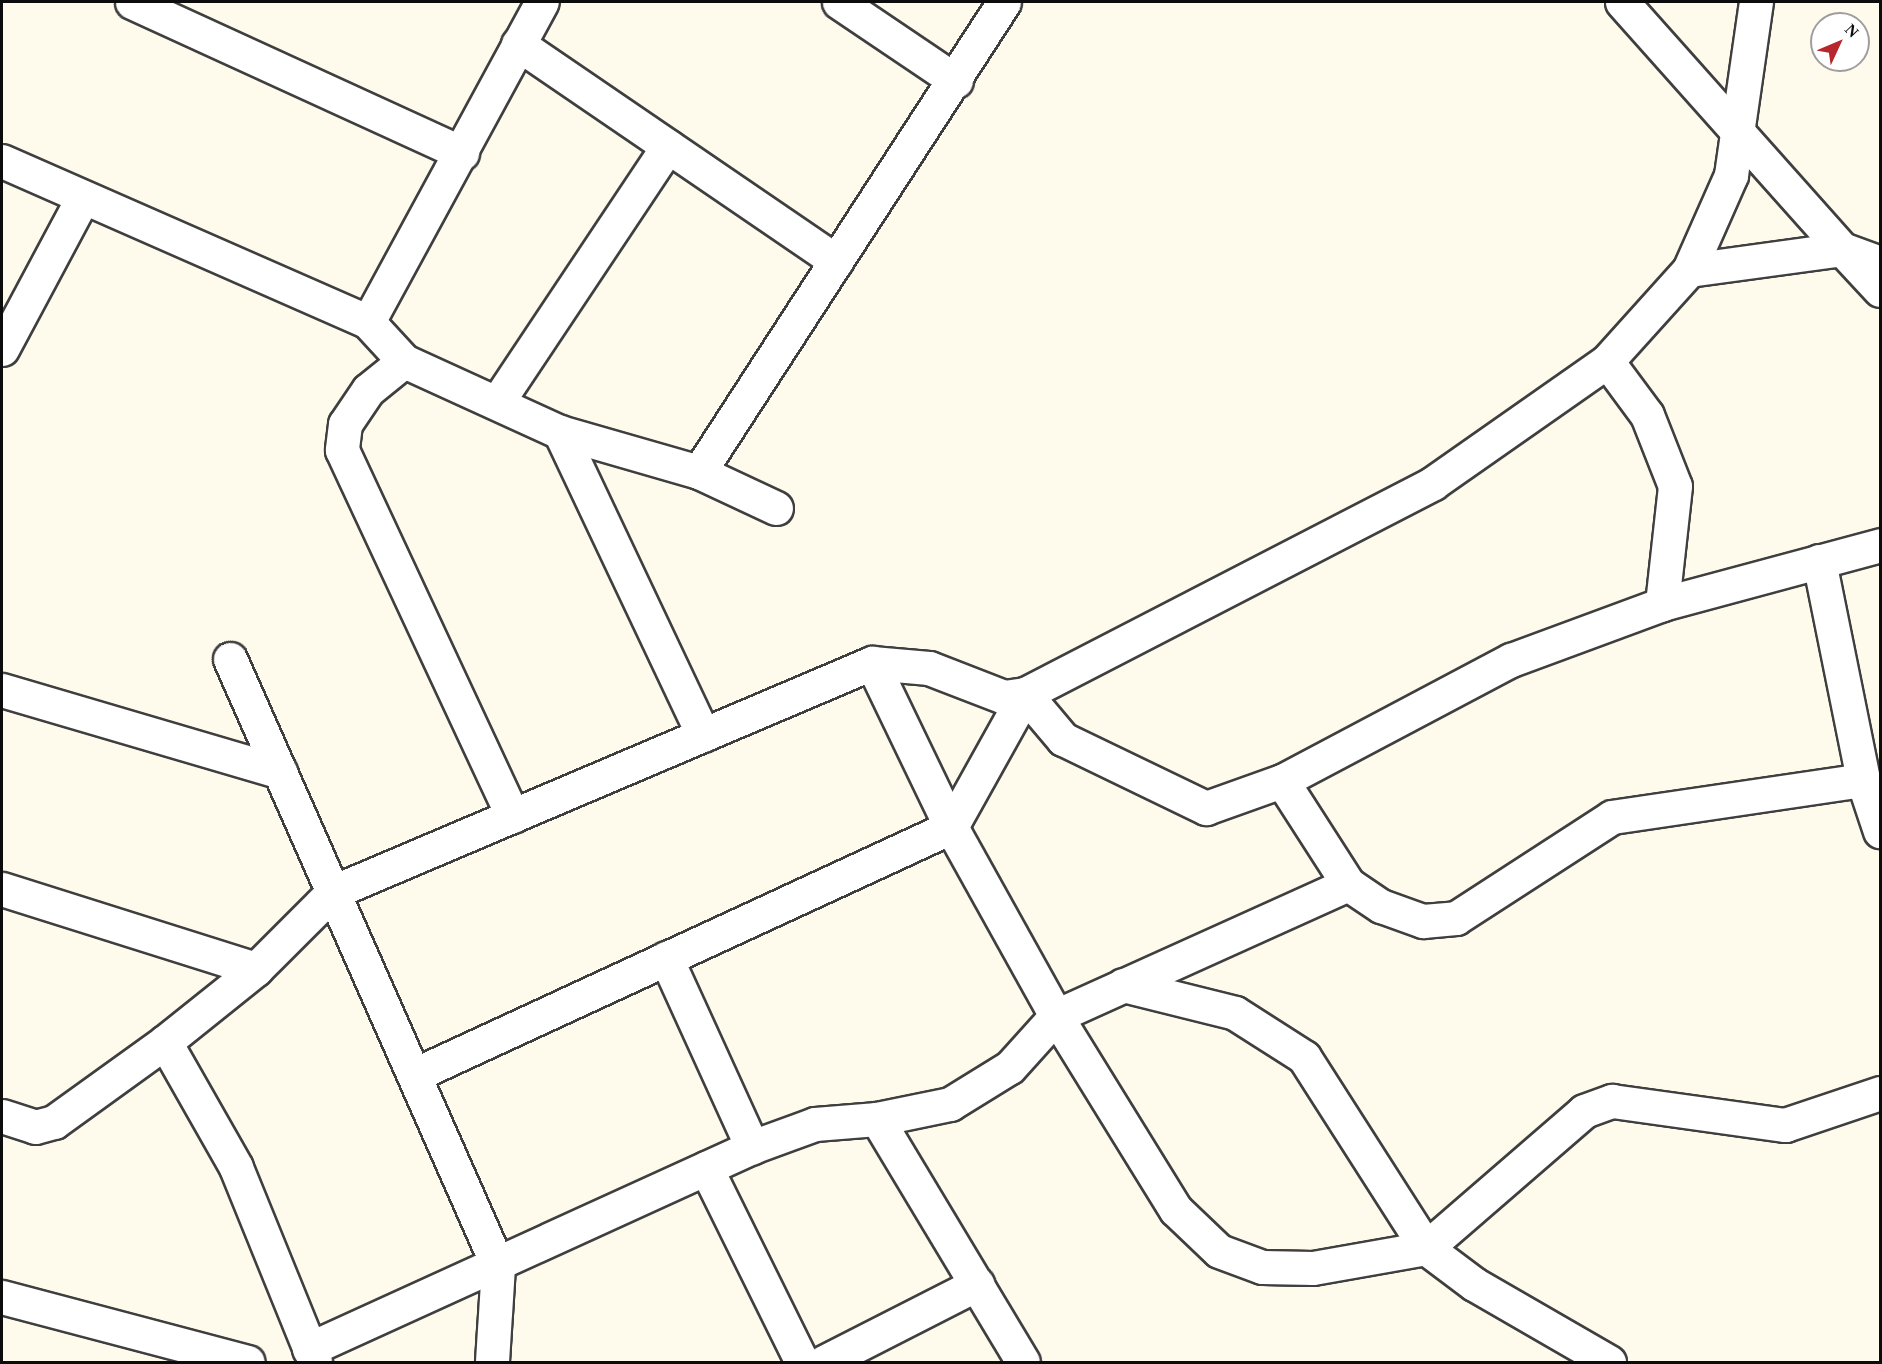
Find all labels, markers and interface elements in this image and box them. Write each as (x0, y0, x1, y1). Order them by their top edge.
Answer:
north arrow (1810, 12, 1870, 72)
text: N (1842, 20, 1862, 41)

